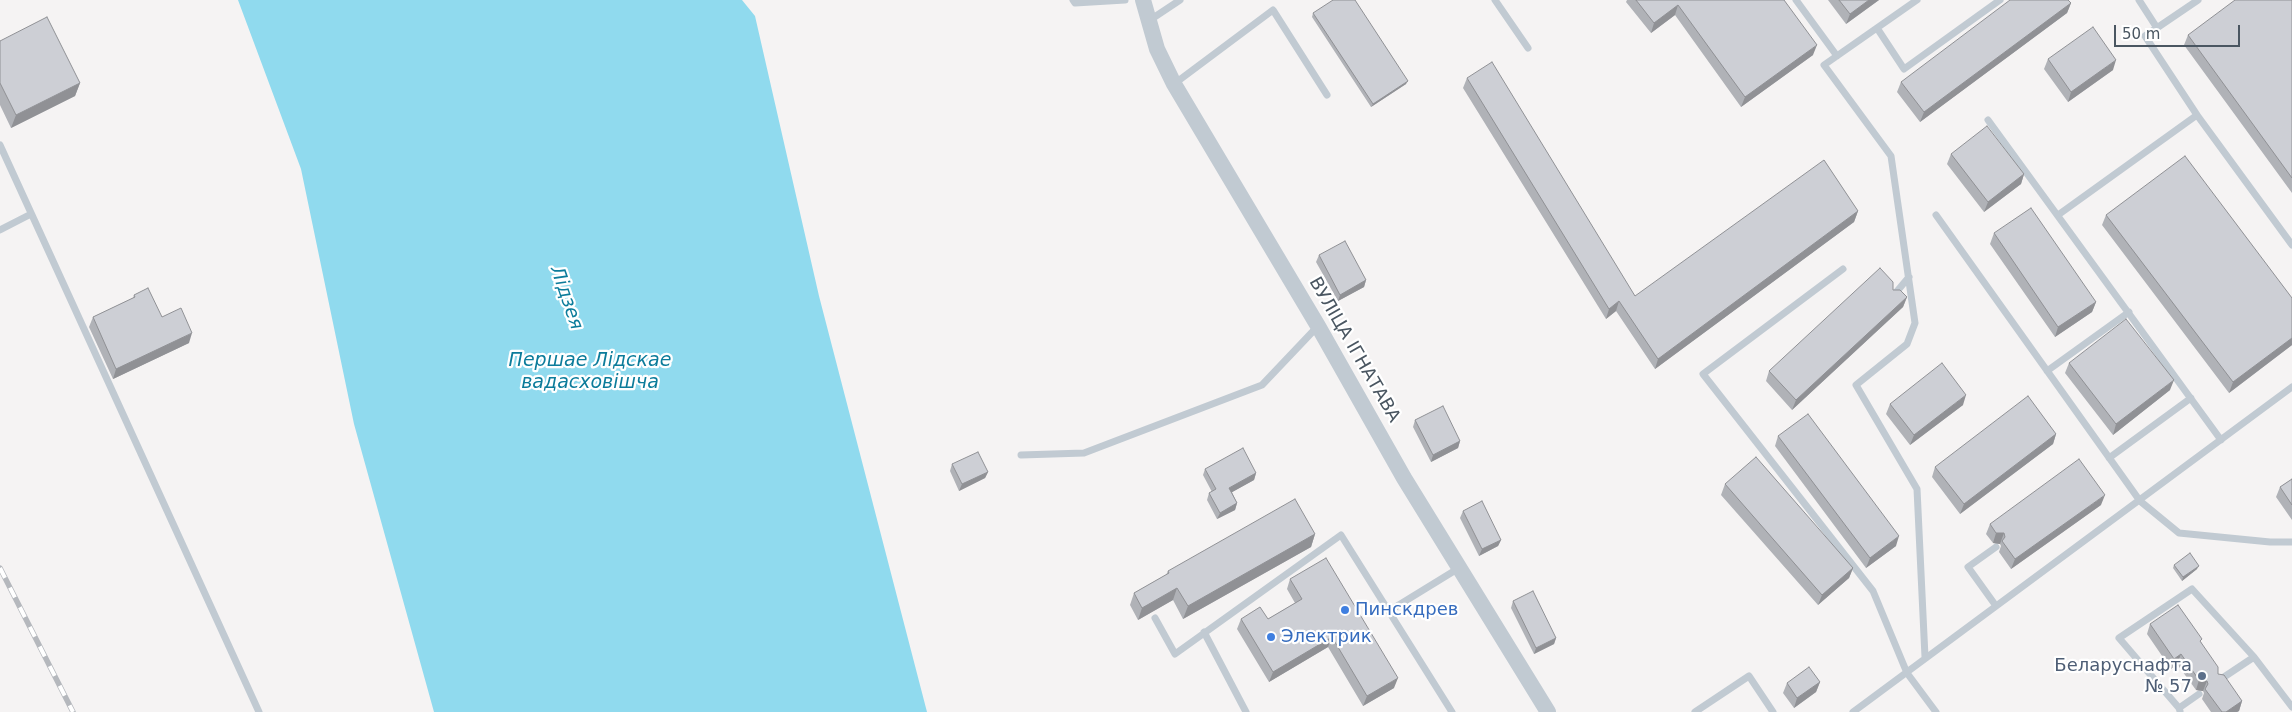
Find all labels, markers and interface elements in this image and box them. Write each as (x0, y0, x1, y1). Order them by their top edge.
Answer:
scale bar (2117, 15, 2243, 47)
text: 50 m (2122, 25, 2160, 43)
water label: Лідзея (544, 263, 588, 333)
street label: ВУЛІЦА ІГНАТАВА (1304, 273, 1404, 427)
water label: Першае Лідскае вадасховішча (509, 350, 671, 394)
place label: Пинскдрев (1355, 599, 1458, 621)
marker: Пинскдрев (1339, 604, 1351, 616)
place label: Электрик (1281, 626, 1372, 648)
marker: Электрик (1265, 631, 1277, 643)
place label: Беларуснафта № 57 (2054, 655, 2192, 698)
marker: Беларуснафта № 57 (2196, 670, 2208, 682)

